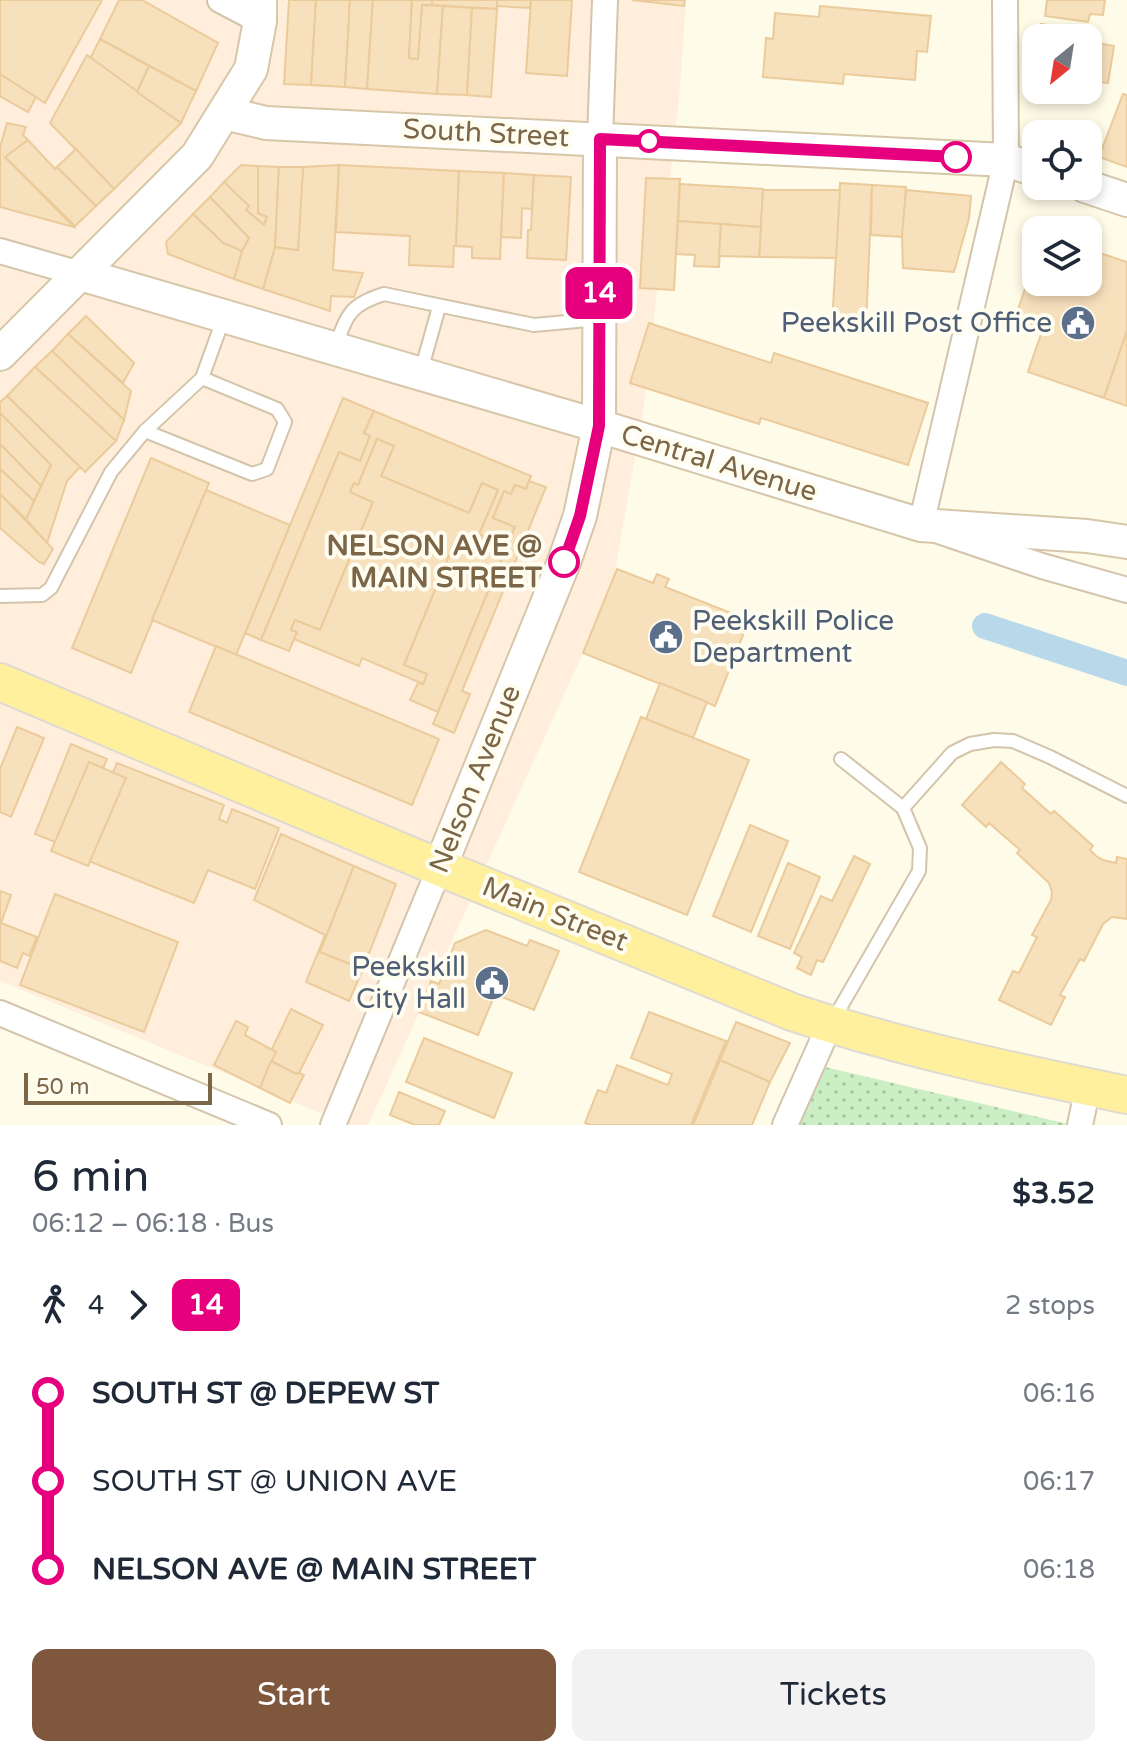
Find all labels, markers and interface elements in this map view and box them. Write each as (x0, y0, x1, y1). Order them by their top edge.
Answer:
north arrow (1022, 24, 1102, 104)
map controls (1022, 24, 1102, 296)
street label: South Street (402, 112, 570, 154)
button: locate (1022, 120, 1102, 200)
unlabelled marker (638, 130, 660, 152)
unlabelled marker (941, 142, 971, 172)
button: layers (1022, 216, 1102, 296)
line badge: 14 (563, 267, 635, 319)
text: 14 (581, 276, 617, 310)
public building icon: Peekskill Post Office (1059, 304, 1097, 342)
place label: Peekskill Post Office (781, 306, 1052, 340)
street label: Central Avenue (617, 417, 821, 509)
place label: NELSON AVE @ MAIN STREET (326, 529, 543, 595)
marker: NELSON AVE @ MAIN STREET (549, 547, 579, 577)
place label: Peekskill Police Department (692, 604, 894, 670)
public building icon: Peekskill Police Department (647, 618, 685, 656)
street label: Nelson Avenue (422, 680, 528, 878)
street label: Main Street (477, 869, 633, 959)
place label: Peekskill City Hall (351, 950, 466, 1016)
public building icon: Peekskill City Hall (473, 964, 511, 1002)
scale bar (24, 1069, 212, 1105)
text: 50 m (36, 1074, 90, 1100)
text: 6 min (32, 1151, 149, 1204)
text: $3.52 (1012, 1175, 1095, 1212)
text: 06:12 – 06:18 · Bus (32, 1208, 274, 1239)
icon: walk (32, 1283, 76, 1327)
icon: forward (116, 1283, 160, 1327)
text: 14 (188, 1288, 224, 1322)
text: 4 (88, 1290, 104, 1321)
text: 2 stops (1005, 1290, 1095, 1321)
text: SOUTH ST @ DEPEW ST (92, 1375, 439, 1412)
text: 06:16 (1023, 1378, 1095, 1409)
text: SOUTH ST @ UNION AVE (92, 1463, 457, 1500)
text: 06:17 (1023, 1466, 1095, 1497)
text: NELSON AVE @ MAIN STREET (92, 1551, 536, 1588)
text: 06:18 (1023, 1554, 1095, 1585)
button: Start (32, 1649, 556, 1741)
button: Tickets (572, 1649, 1095, 1741)

